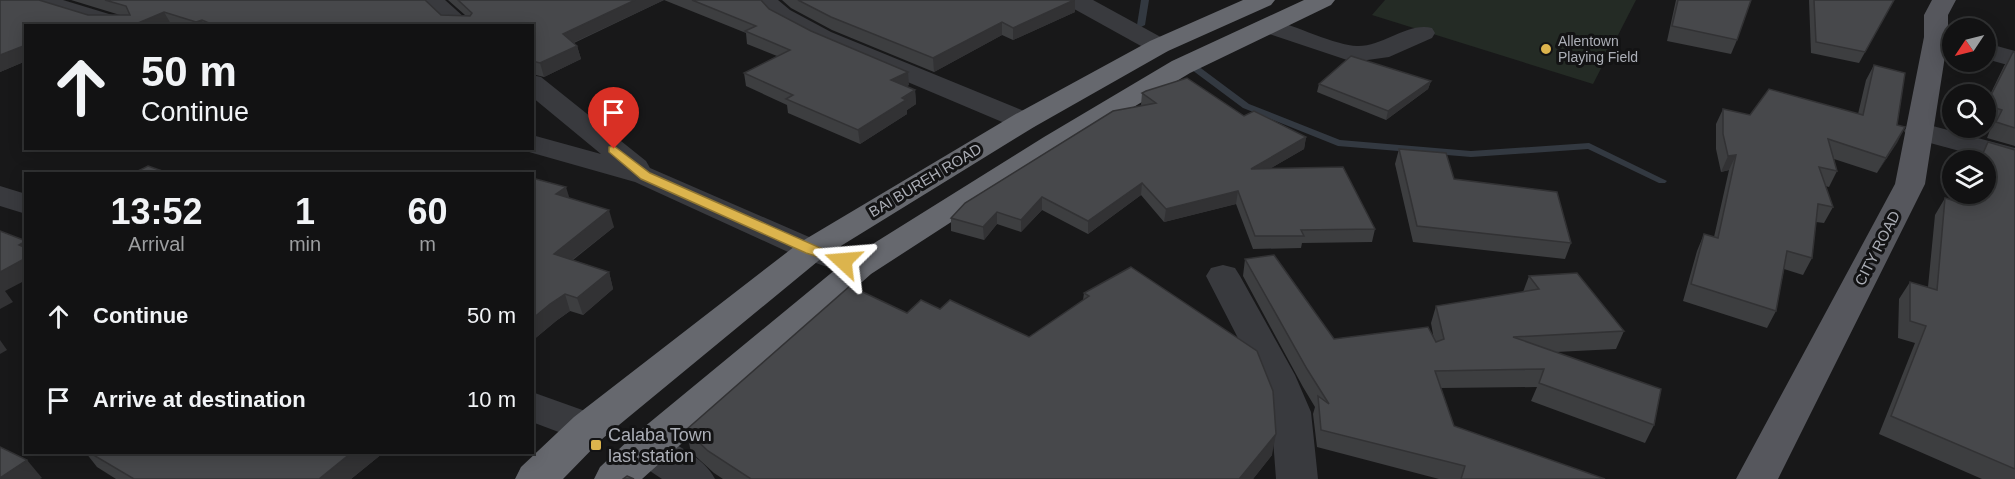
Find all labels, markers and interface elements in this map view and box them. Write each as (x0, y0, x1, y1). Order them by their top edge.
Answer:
north arrow (1942, 18, 1996, 72)
map controls (1942, 18, 1996, 204)
place label: Allentown Playing Field (1558, 33, 1638, 65)
marker: Allentown Playing Field (1539, 42, 1553, 56)
icon: ahead (42, 48, 120, 126)
text: 50 m (141, 48, 237, 95)
button: search (1942, 84, 1996, 138)
pin (588, 87, 639, 149)
icon: arrive (597, 96, 630, 129)
text: Continue (141, 97, 249, 127)
street label: BAI BUREH ROAD (866, 140, 985, 220)
button: layers (1942, 150, 1996, 204)
text: 13:52 (110, 191, 202, 232)
text: 1 (295, 191, 315, 232)
text: 60 (408, 191, 448, 232)
street label: CITY ROAD (1851, 208, 1903, 288)
position arrow (811, 229, 875, 293)
text: Arrival (128, 233, 185, 255)
text: min (289, 233, 321, 255)
text: m (419, 233, 436, 255)
icon: ahead (42, 300, 75, 333)
text: Continue (93, 303, 188, 328)
text: 50 m (467, 303, 516, 328)
icon: arrive (42, 384, 75, 417)
text: Arrive at destination (93, 387, 306, 412)
text: 10 m (467, 387, 516, 412)
place label: Calaba Town last station (608, 425, 712, 466)
marker: Calaba Town last station (589, 438, 603, 452)

